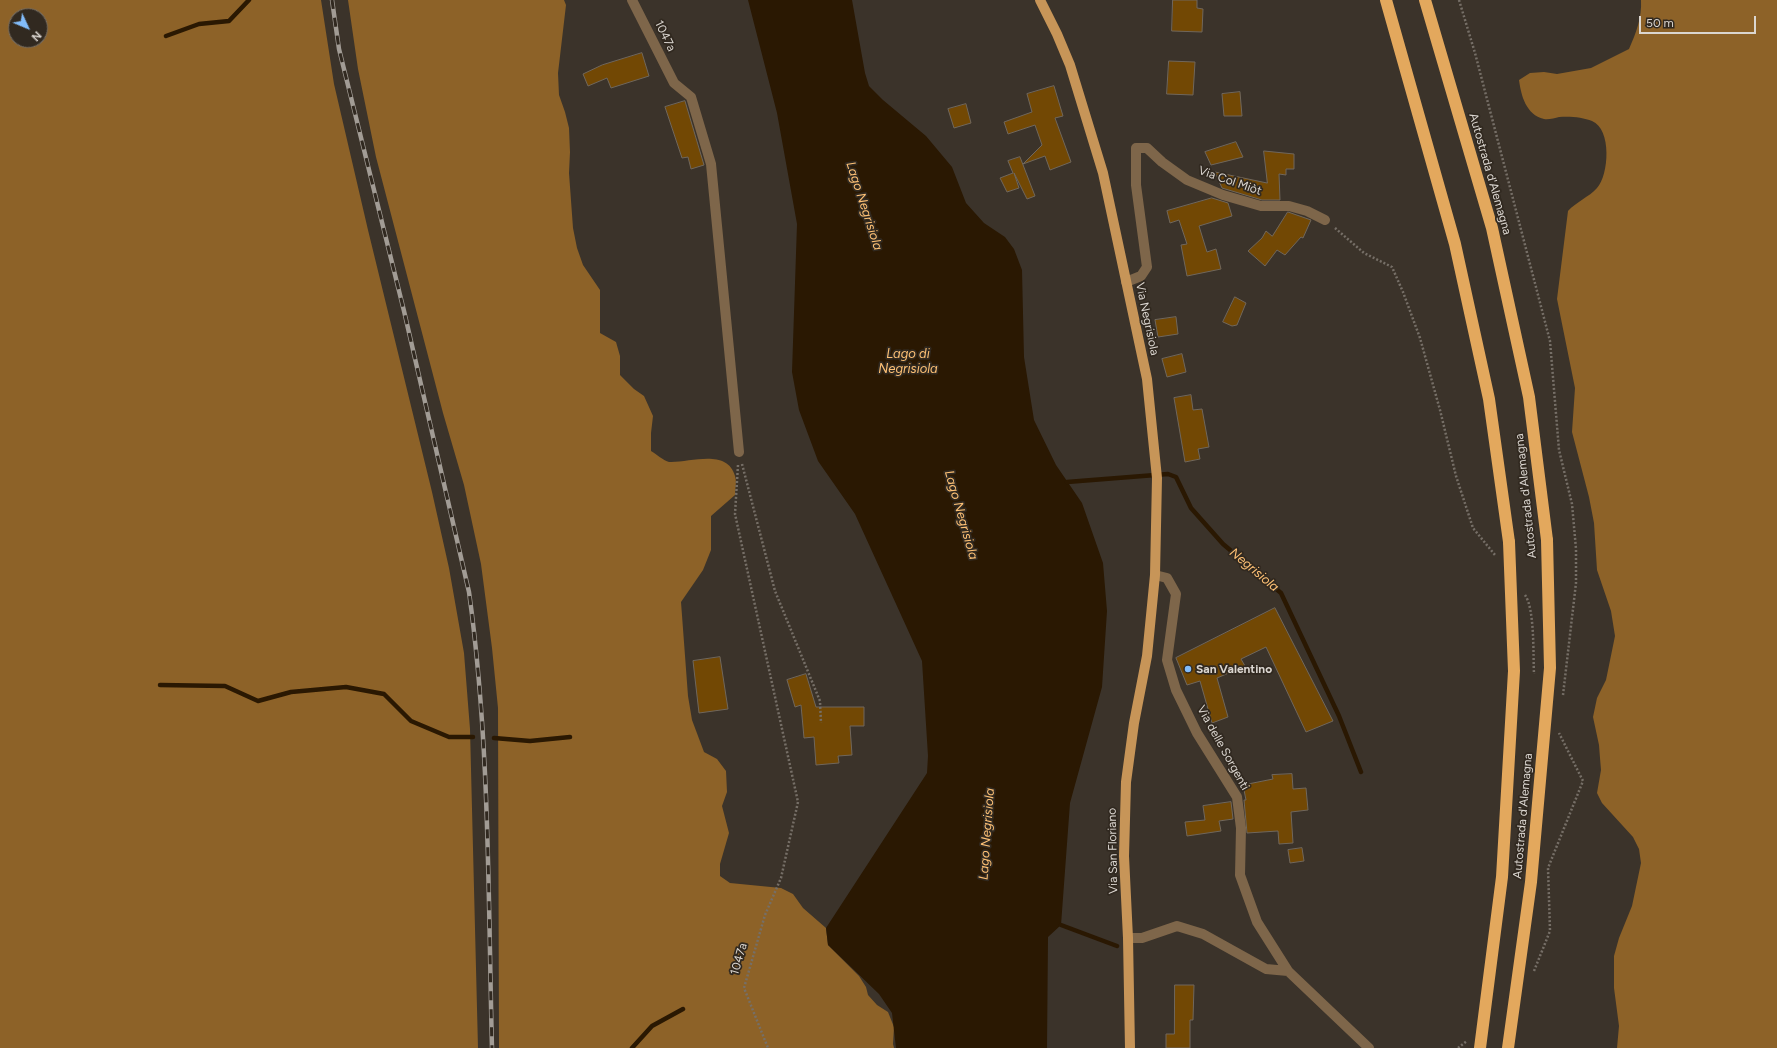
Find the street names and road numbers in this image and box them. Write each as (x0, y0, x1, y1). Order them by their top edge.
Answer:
street label: 1047a (651, 18, 679, 54)
street label: Autostrada d'Alemagna (1466, 112, 1514, 236)
street label: Via Col Miòt (1197, 163, 1263, 199)
street label: Via Negrisiola (1132, 281, 1162, 357)
street label: Autostrada d'Alemagna (1512, 433, 1540, 559)
street label: Via delle Sorgenti (1194, 703, 1252, 793)
street label: Autostrada d'Alemagna (1510, 753, 1536, 879)
street label: Via San Floriano (1105, 808, 1121, 894)
street label: 1047a (728, 941, 750, 977)

